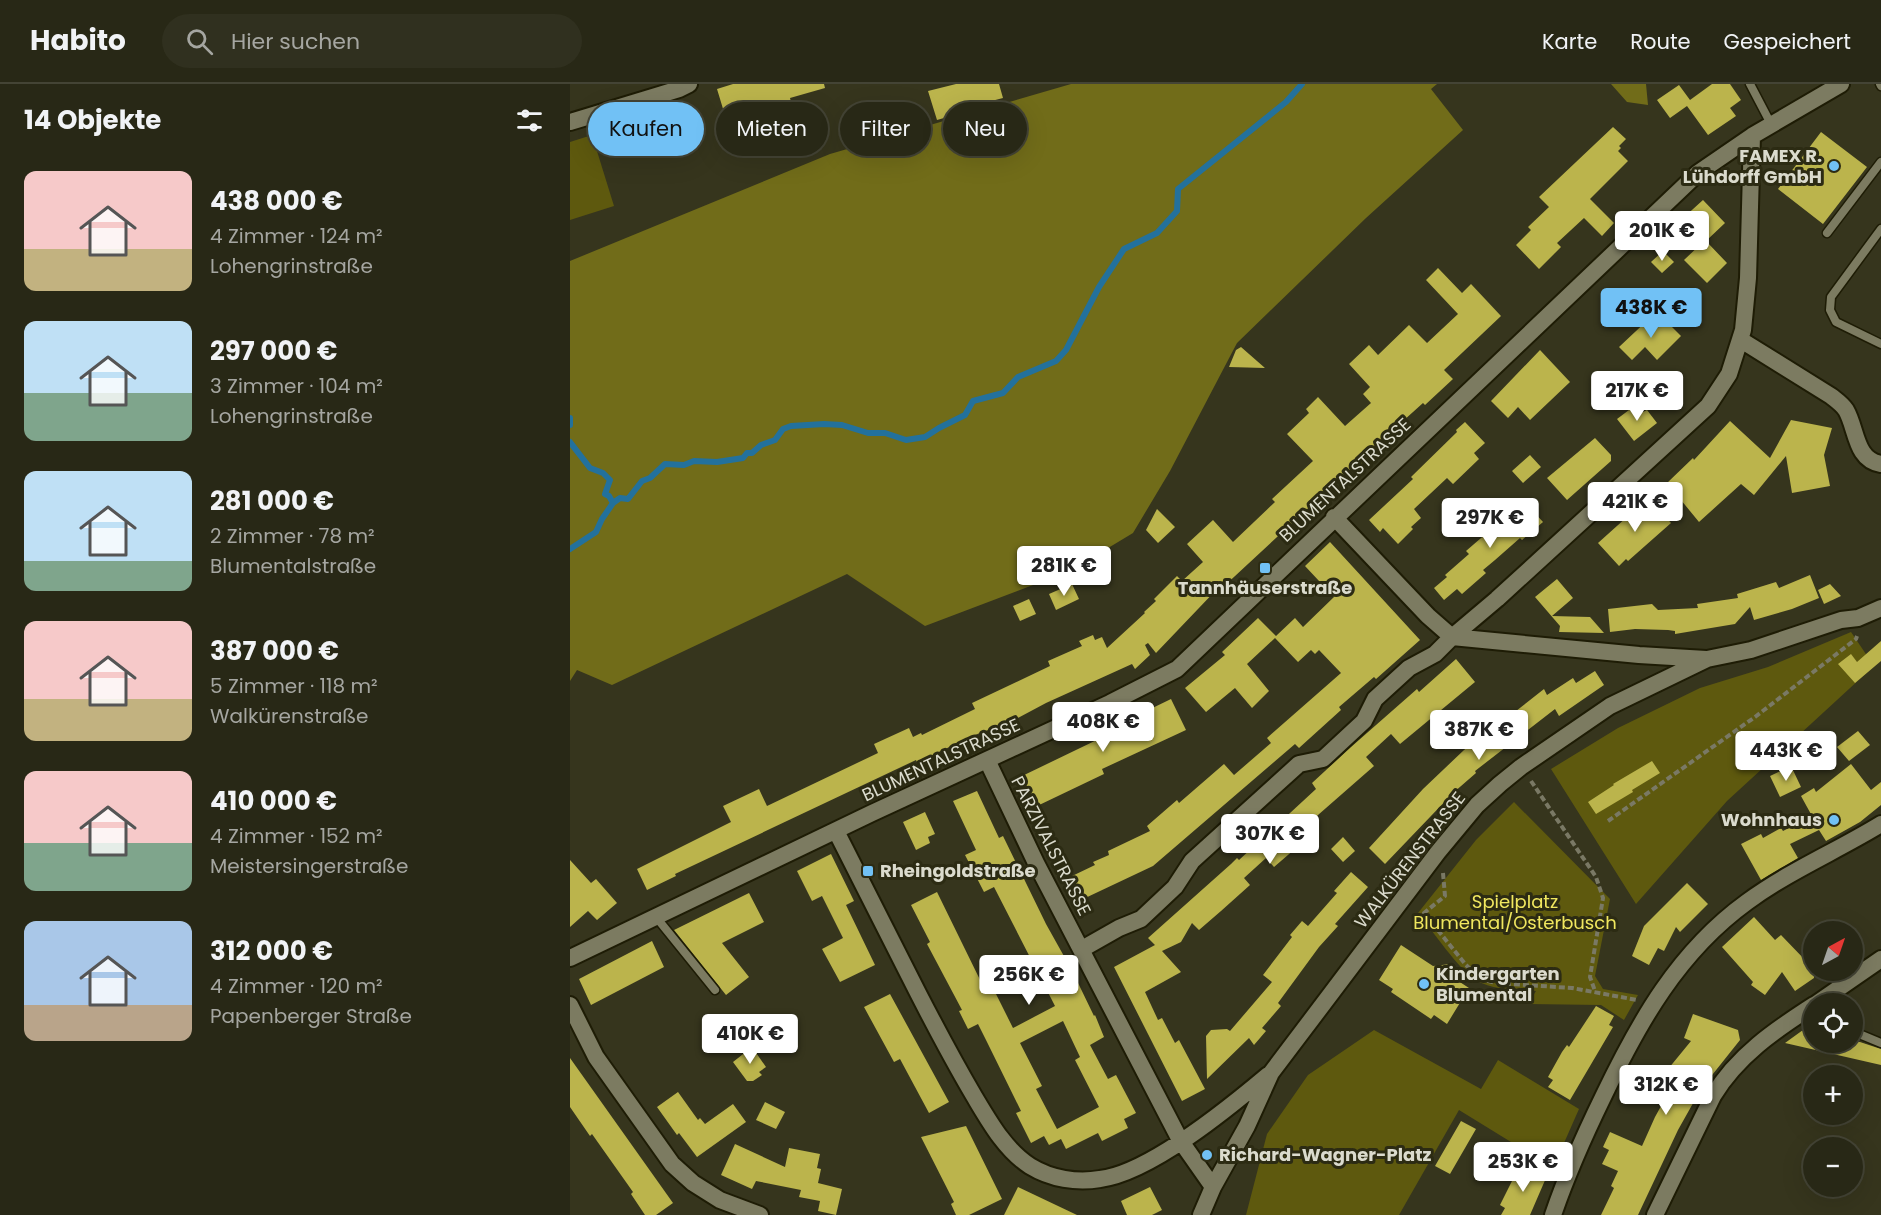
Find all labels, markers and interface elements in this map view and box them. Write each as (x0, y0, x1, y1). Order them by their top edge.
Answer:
search box (162, 14, 582, 68)
text: Habito (30, 21, 126, 60)
icon: search (183, 25, 216, 58)
text: Hier suchen (231, 26, 360, 57)
text: Karte (1542, 27, 1597, 56)
text: Route (1630, 27, 1691, 56)
text: Gespeichert (1724, 27, 1851, 56)
text: 14 Objekte (24, 102, 161, 138)
chip: Kaufen (588, 102, 704, 156)
chip: Mieten (716, 102, 828, 156)
chip: Filter (840, 102, 931, 156)
chip: Neu (943, 102, 1027, 156)
icon: filters (513, 104, 546, 137)
place label: FAMEX R. Lühdorff GmbH (1683, 143, 1822, 189)
marker: FAMEX R. Lühdorff GmbH (1827, 159, 1841, 173)
text: 438 000 € (210, 183, 343, 219)
icon: home (72, 195, 144, 267)
pin: 201K € (1613, 211, 1711, 262)
text: 201K € (1629, 216, 1695, 244)
text: 4 Zimmer · 124 m² (210, 222, 383, 250)
text: Lohengrinstraße (210, 252, 373, 280)
pin: 438K € (1602, 288, 1700, 339)
text: 438K € (1615, 293, 1687, 321)
text: 297 000 € (210, 333, 337, 369)
icon: home (72, 345, 144, 417)
pin: 217K € (1588, 371, 1686, 422)
text: 3 Zimmer · 104 m² (210, 372, 383, 400)
text: 217K € (1605, 376, 1669, 404)
text: Lohengrinstraße (210, 402, 373, 430)
street label: BLUMENTALSTRASSE (1273, 412, 1416, 547)
pin: 421K € (1586, 482, 1684, 533)
text: 281 000 € (210, 483, 334, 519)
text: 421K € (1602, 487, 1668, 515)
icon: home (72, 495, 144, 567)
pin: 297K € (1441, 498, 1539, 549)
text: 297K € (1456, 503, 1524, 531)
text: 2 Zimmer · 78 m² (210, 522, 375, 550)
pin: 281K € (1015, 546, 1113, 597)
text: 281K € (1031, 551, 1097, 579)
text: Blumentalstraße (210, 552, 376, 580)
marker: Tannhäuserstraße (1258, 561, 1272, 575)
place label: Tannhäuserstraße (1178, 575, 1352, 600)
text: 387 000 € (210, 633, 339, 669)
icon: home (72, 645, 144, 717)
text: 5 Zimmer · 118 m² (210, 672, 378, 700)
text: Walkürenstraße (210, 702, 368, 730)
pin: 408K € (1054, 702, 1152, 753)
text: 408K € (1066, 707, 1140, 735)
pin: 387K € (1430, 710, 1528, 761)
street label: BLUMENTALSTRASSE (858, 712, 1024, 807)
text: 387K € (1444, 715, 1514, 743)
pin: 443K € (1737, 731, 1835, 782)
text: 443K € (1749, 736, 1823, 764)
street label: PARZIVALSTRASSE (1005, 772, 1097, 920)
text: 410 000 € (210, 783, 337, 819)
street label: WALKÜRENSTRASSE (1348, 786, 1471, 933)
icon: home (72, 795, 144, 867)
place label: Wohnhaus (1721, 807, 1822, 832)
marker: Wohnhaus (1827, 813, 1841, 827)
pin: 307K € (1221, 814, 1319, 865)
text: 307K € (1235, 819, 1305, 847)
text: 4 Zimmer · 152 m² (210, 822, 383, 850)
text: Meistersingerstraße (210, 852, 408, 880)
place label: Rheingoldstraße (880, 858, 1036, 883)
marker: Rheingoldstraße (861, 864, 875, 878)
park label: Spielplatz Blumental/Osterbusch (1413, 889, 1617, 935)
north arrow (1803, 921, 1863, 981)
map controls (1803, 921, 1863, 1197)
text: 312 000 € (210, 933, 333, 969)
icon: home (72, 945, 144, 1017)
pin: 256K € (980, 955, 1078, 1006)
text: 256K € (993, 960, 1065, 988)
place label: Kindergarten Blumental (1436, 961, 1560, 1007)
text: 4 Zimmer · 120 m² (210, 972, 383, 1000)
marker: Kindergarten Blumental (1417, 977, 1431, 991)
button: locate (1803, 993, 1863, 1053)
text: Papenberger Straße (210, 1002, 412, 1030)
pin: 410K € (701, 1014, 799, 1065)
text: 410K € (716, 1019, 784, 1047)
pin: 312K € (1617, 1065, 1715, 1116)
button: + (1803, 1065, 1863, 1125)
text: 312K € (1633, 1070, 1699, 1098)
button: − (1803, 1137, 1863, 1197)
place label: Richard-Wagner-Platz (1219, 1142, 1431, 1167)
pin: 253K € (1474, 1142, 1572, 1193)
text: 253K € (1488, 1147, 1558, 1175)
marker: Richard-Wagner-Platz (1200, 1148, 1214, 1162)

